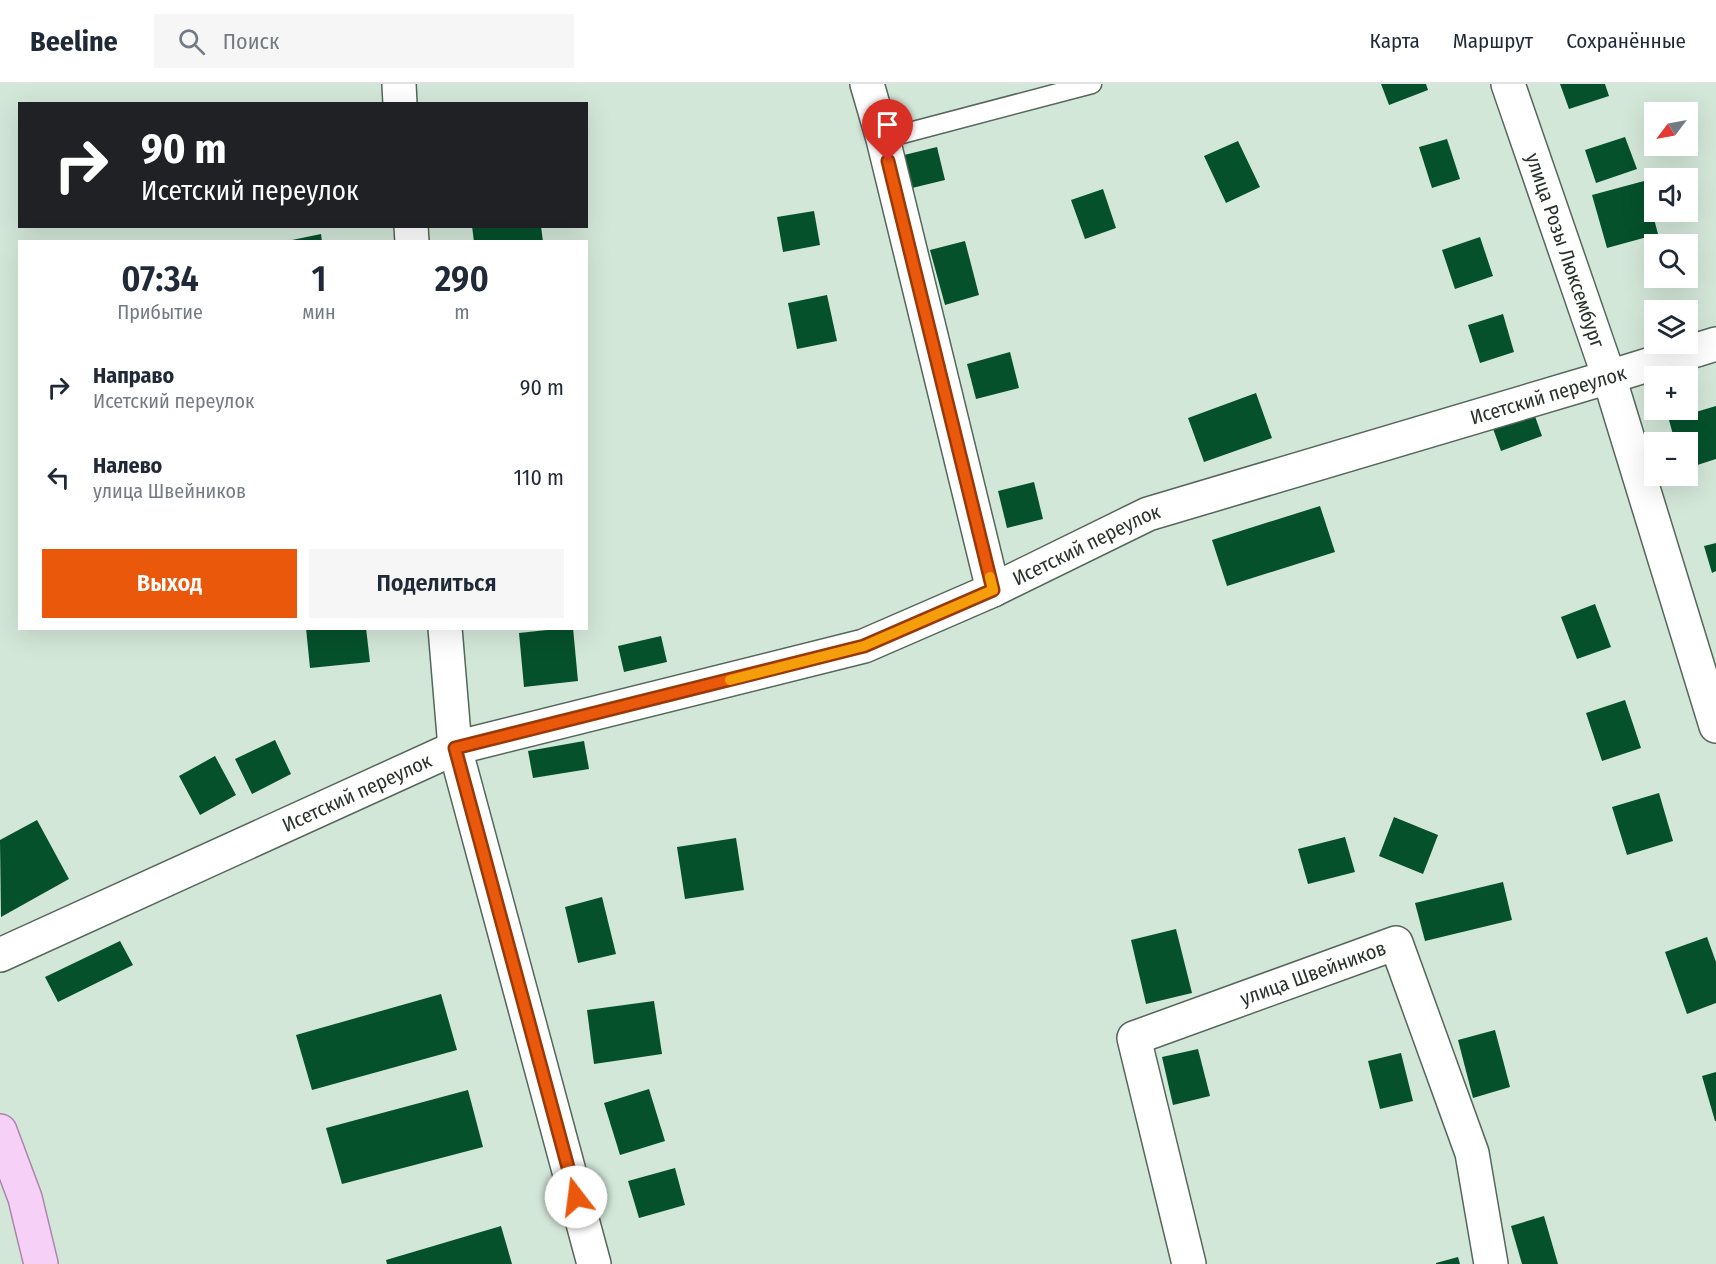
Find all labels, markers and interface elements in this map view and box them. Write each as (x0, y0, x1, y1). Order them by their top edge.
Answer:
search box (154, 14, 574, 68)
text: Beeline (30, 25, 118, 58)
icon: search (175, 25, 208, 58)
text: Поиск (223, 28, 279, 55)
text: Карта (1370, 28, 1420, 54)
text: Маршрут (1453, 28, 1533, 54)
text: Сохранённые (1566, 28, 1686, 54)
pin (862, 99, 913, 161)
north arrow (1644, 102, 1698, 156)
map controls (1644, 102, 1698, 486)
icon: arrive (871, 108, 904, 141)
text: 90 m (141, 124, 226, 174)
icon: right (42, 126, 120, 204)
street label: улица Розы Люксембург (1521, 150, 1610, 351)
button: sound (1644, 168, 1698, 222)
text: Исетский переулок (141, 175, 359, 207)
button: search (1644, 234, 1698, 288)
text: 07:34 (121, 257, 199, 301)
text: 1 (311, 257, 326, 301)
text: 290 (435, 257, 489, 301)
text: Прибытие (117, 300, 203, 324)
text: мин (302, 300, 336, 324)
text: m (454, 300, 470, 324)
button: layers (1644, 300, 1698, 354)
street label: Исетский переулок (1467, 360, 1629, 430)
text: Направо (93, 362, 174, 389)
button: + (1644, 366, 1698, 420)
icon: right (42, 371, 75, 404)
text: 90 m (520, 374, 564, 401)
text: Исетский переулок (93, 389, 254, 413)
button: − (1644, 432, 1698, 486)
text: Налево (93, 452, 162, 479)
icon: left (42, 461, 75, 494)
text: 110 m (514, 464, 564, 491)
text: улица Швейников (93, 479, 246, 503)
street label: Исетский переулок (1009, 499, 1164, 591)
button: Выход (42, 549, 297, 618)
button: Поделиться (309, 549, 564, 618)
street label: Исетский переулок (278, 748, 436, 837)
street label: улица Швейников (1237, 936, 1389, 1010)
position arrow (544, 1165, 608, 1229)

